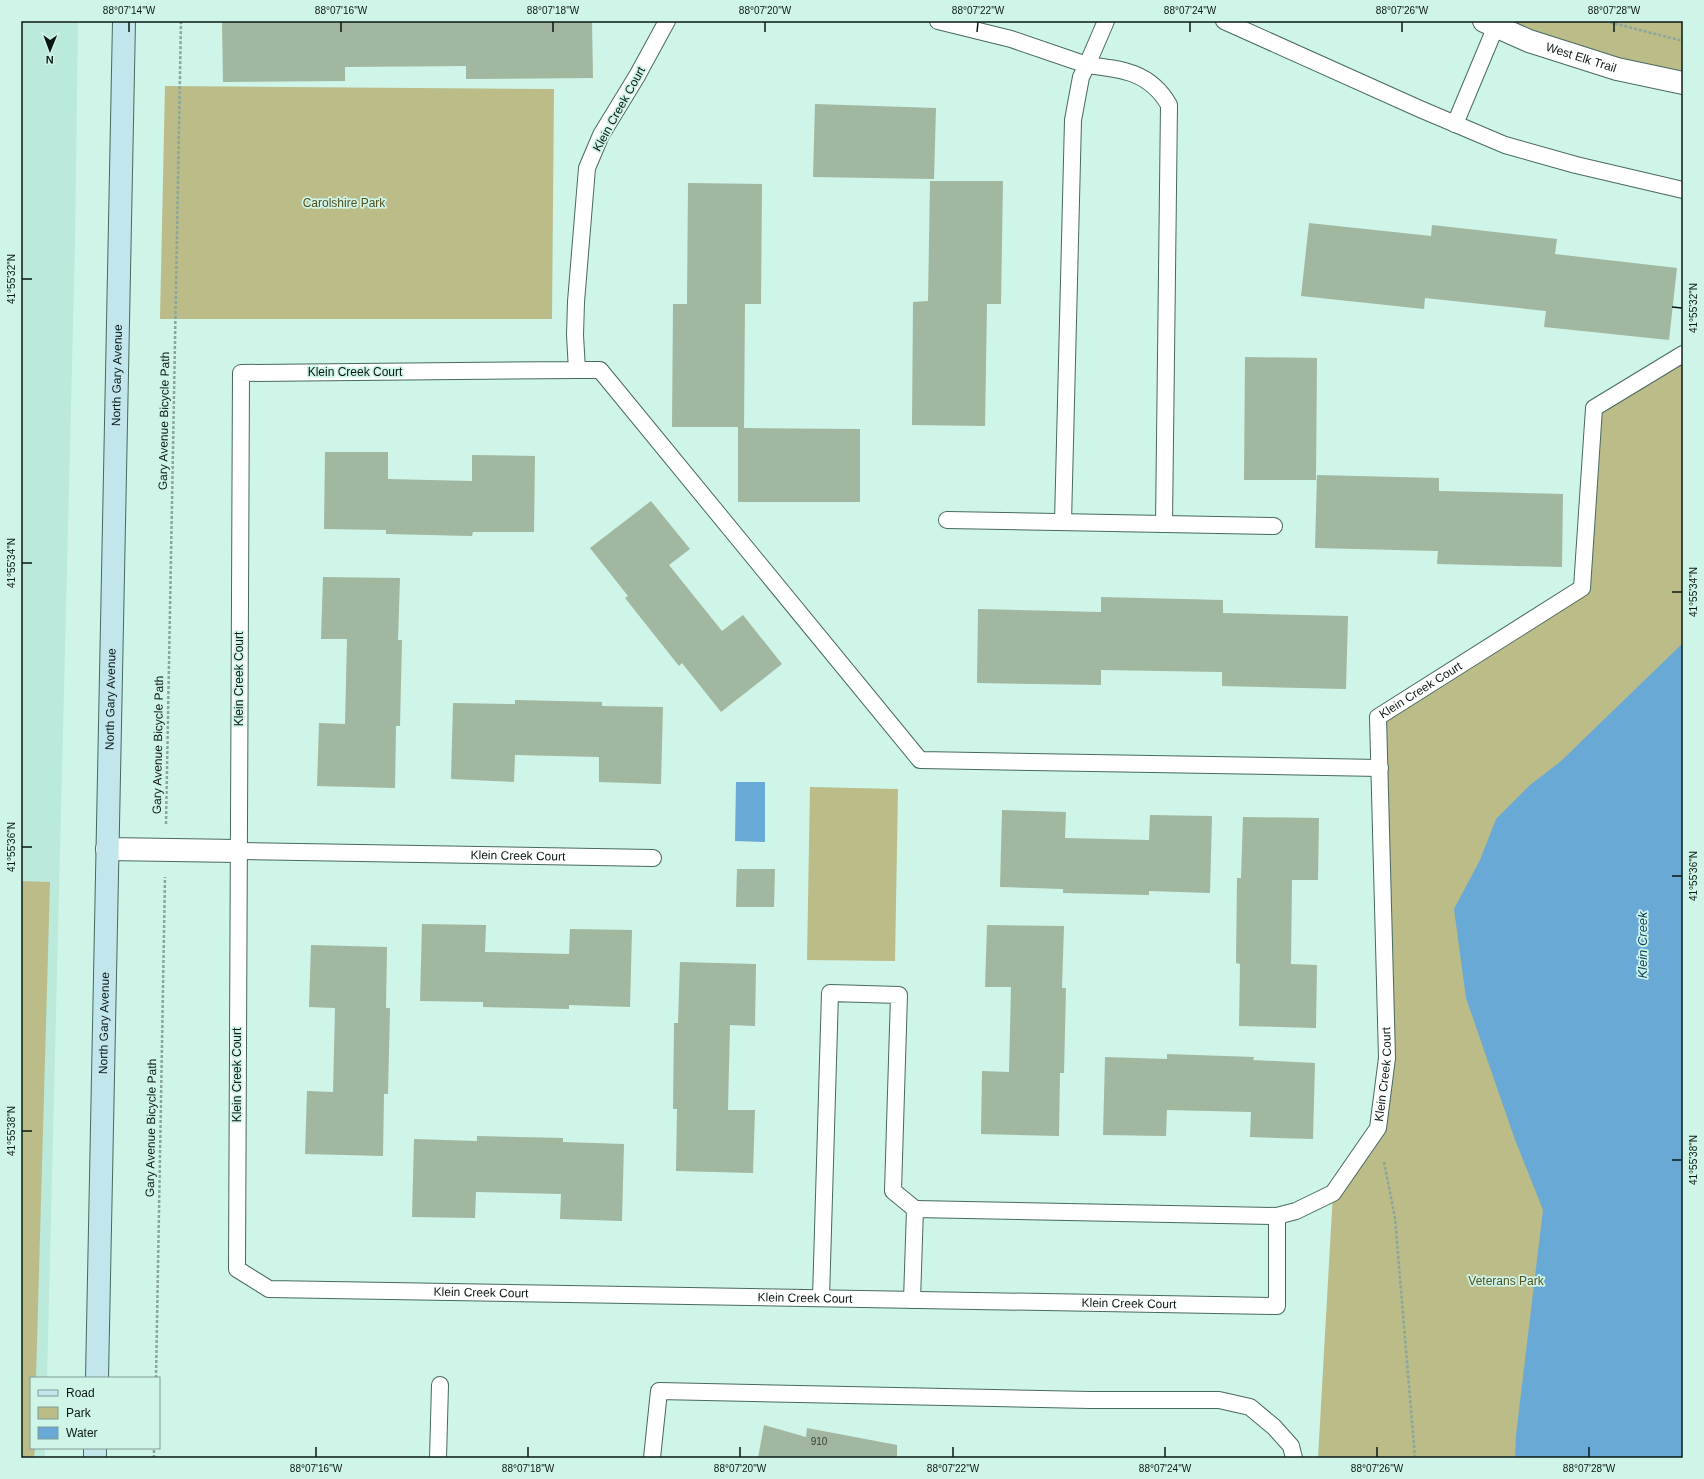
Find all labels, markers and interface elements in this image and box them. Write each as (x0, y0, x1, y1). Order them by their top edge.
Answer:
text: 88°07'14"W (103, 5, 156, 16)
text: 88°07'16"W (315, 5, 368, 16)
text: 88°07'18"W (527, 5, 580, 16)
text: 88°07'20"W (739, 5, 792, 16)
text: 88°07'22"W (952, 5, 1005, 16)
text: 88°07'24"W (1164, 5, 1217, 16)
text: 88°07'26"W (1376, 5, 1429, 16)
text: 88°07'28"W (1588, 5, 1641, 16)
north arrow (30, 30, 70, 70)
street label: West Elk Trail (1544, 40, 1618, 75)
text: N (46, 54, 54, 66)
street label: Klein Creek Court (590, 64, 648, 154)
park label: Carolshire Park (303, 196, 386, 210)
text: 41°55'32"N (6, 254, 17, 304)
text: 41°55'32"N (1688, 283, 1699, 333)
street label: North Gary Avenue (109, 324, 125, 426)
street label: Gary Avenue Bicycle Path (156, 352, 172, 490)
street label: Klein Creek Court (308, 365, 403, 379)
text: 41°55'34"N (6, 538, 17, 588)
text: 41°55'34"N (1688, 567, 1699, 617)
street label: Klein Creek Court (232, 631, 246, 726)
street label: North Gary Avenue (102, 648, 119, 750)
street label: Klein Creek Court (1377, 658, 1465, 721)
street label: Gary Avenue Bicycle Path (150, 676, 166, 814)
text: 41°55'36"N (6, 822, 17, 872)
street label: Klein Creek Court (470, 848, 566, 864)
text: 41°55'36"N (1688, 851, 1699, 901)
water label: Klein Creek (1635, 910, 1650, 979)
street label: North Gary Avenue (96, 972, 112, 1074)
street label: Klein Creek Court (1372, 1026, 1394, 1122)
street label: Klein Creek Court (230, 1027, 244, 1122)
street label: Gary Avenue Bicycle Path (143, 1059, 159, 1197)
text: 41°55'38"N (6, 1106, 17, 1156)
text: 41°55'38"N (1688, 1135, 1699, 1185)
park label: Veterans Park (1468, 1274, 1545, 1288)
street label: Klein Creek Court (434, 1285, 529, 1300)
street label: Klein Creek Court (757, 1290, 853, 1306)
street label: Klein Creek Court (1081, 1296, 1177, 1311)
legend (30, 1377, 160, 1449)
text: Road (66, 1386, 95, 1400)
text: Park (66, 1406, 92, 1420)
text: Water (66, 1426, 98, 1440)
house number: 910 (811, 1436, 828, 1447)
text: 88°07'16"W (290, 1463, 343, 1474)
text: 88°07'18"W (502, 1463, 555, 1474)
text: 88°07'20"W (714, 1463, 767, 1474)
text: 88°07'22"W (927, 1463, 980, 1474)
text: 88°07'24"W (1139, 1463, 1192, 1474)
text: 88°07'26"W (1351, 1463, 1404, 1474)
text: 88°07'28"W (1563, 1463, 1616, 1474)

